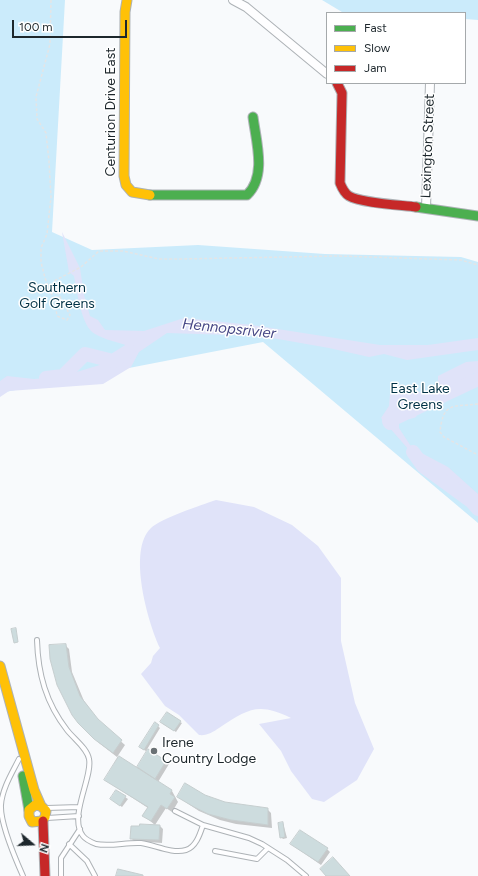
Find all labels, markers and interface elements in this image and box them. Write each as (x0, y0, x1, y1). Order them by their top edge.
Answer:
scale bar (14, 12, 129, 38)
legend (326, 12, 466, 84)
text: 100 m (19, 20, 53, 34)
text: Fast (364, 21, 387, 35)
text: Slow (364, 41, 390, 55)
street label: Centurion Drive East (103, 47, 119, 177)
text: Jam (364, 61, 387, 75)
street label: Lexington Street (418, 93, 438, 199)
park label: Southern Golf Greens (19, 280, 95, 312)
water label: Hennopsrivier (181, 315, 277, 343)
park label: East Lake Greens (390, 381, 450, 414)
place label: Irene Country Lodge (162, 735, 256, 768)
marker: Irene Country Lodge (149, 746, 159, 756)
north arrow (12, 824, 52, 864)
text: N (36, 842, 51, 854)

